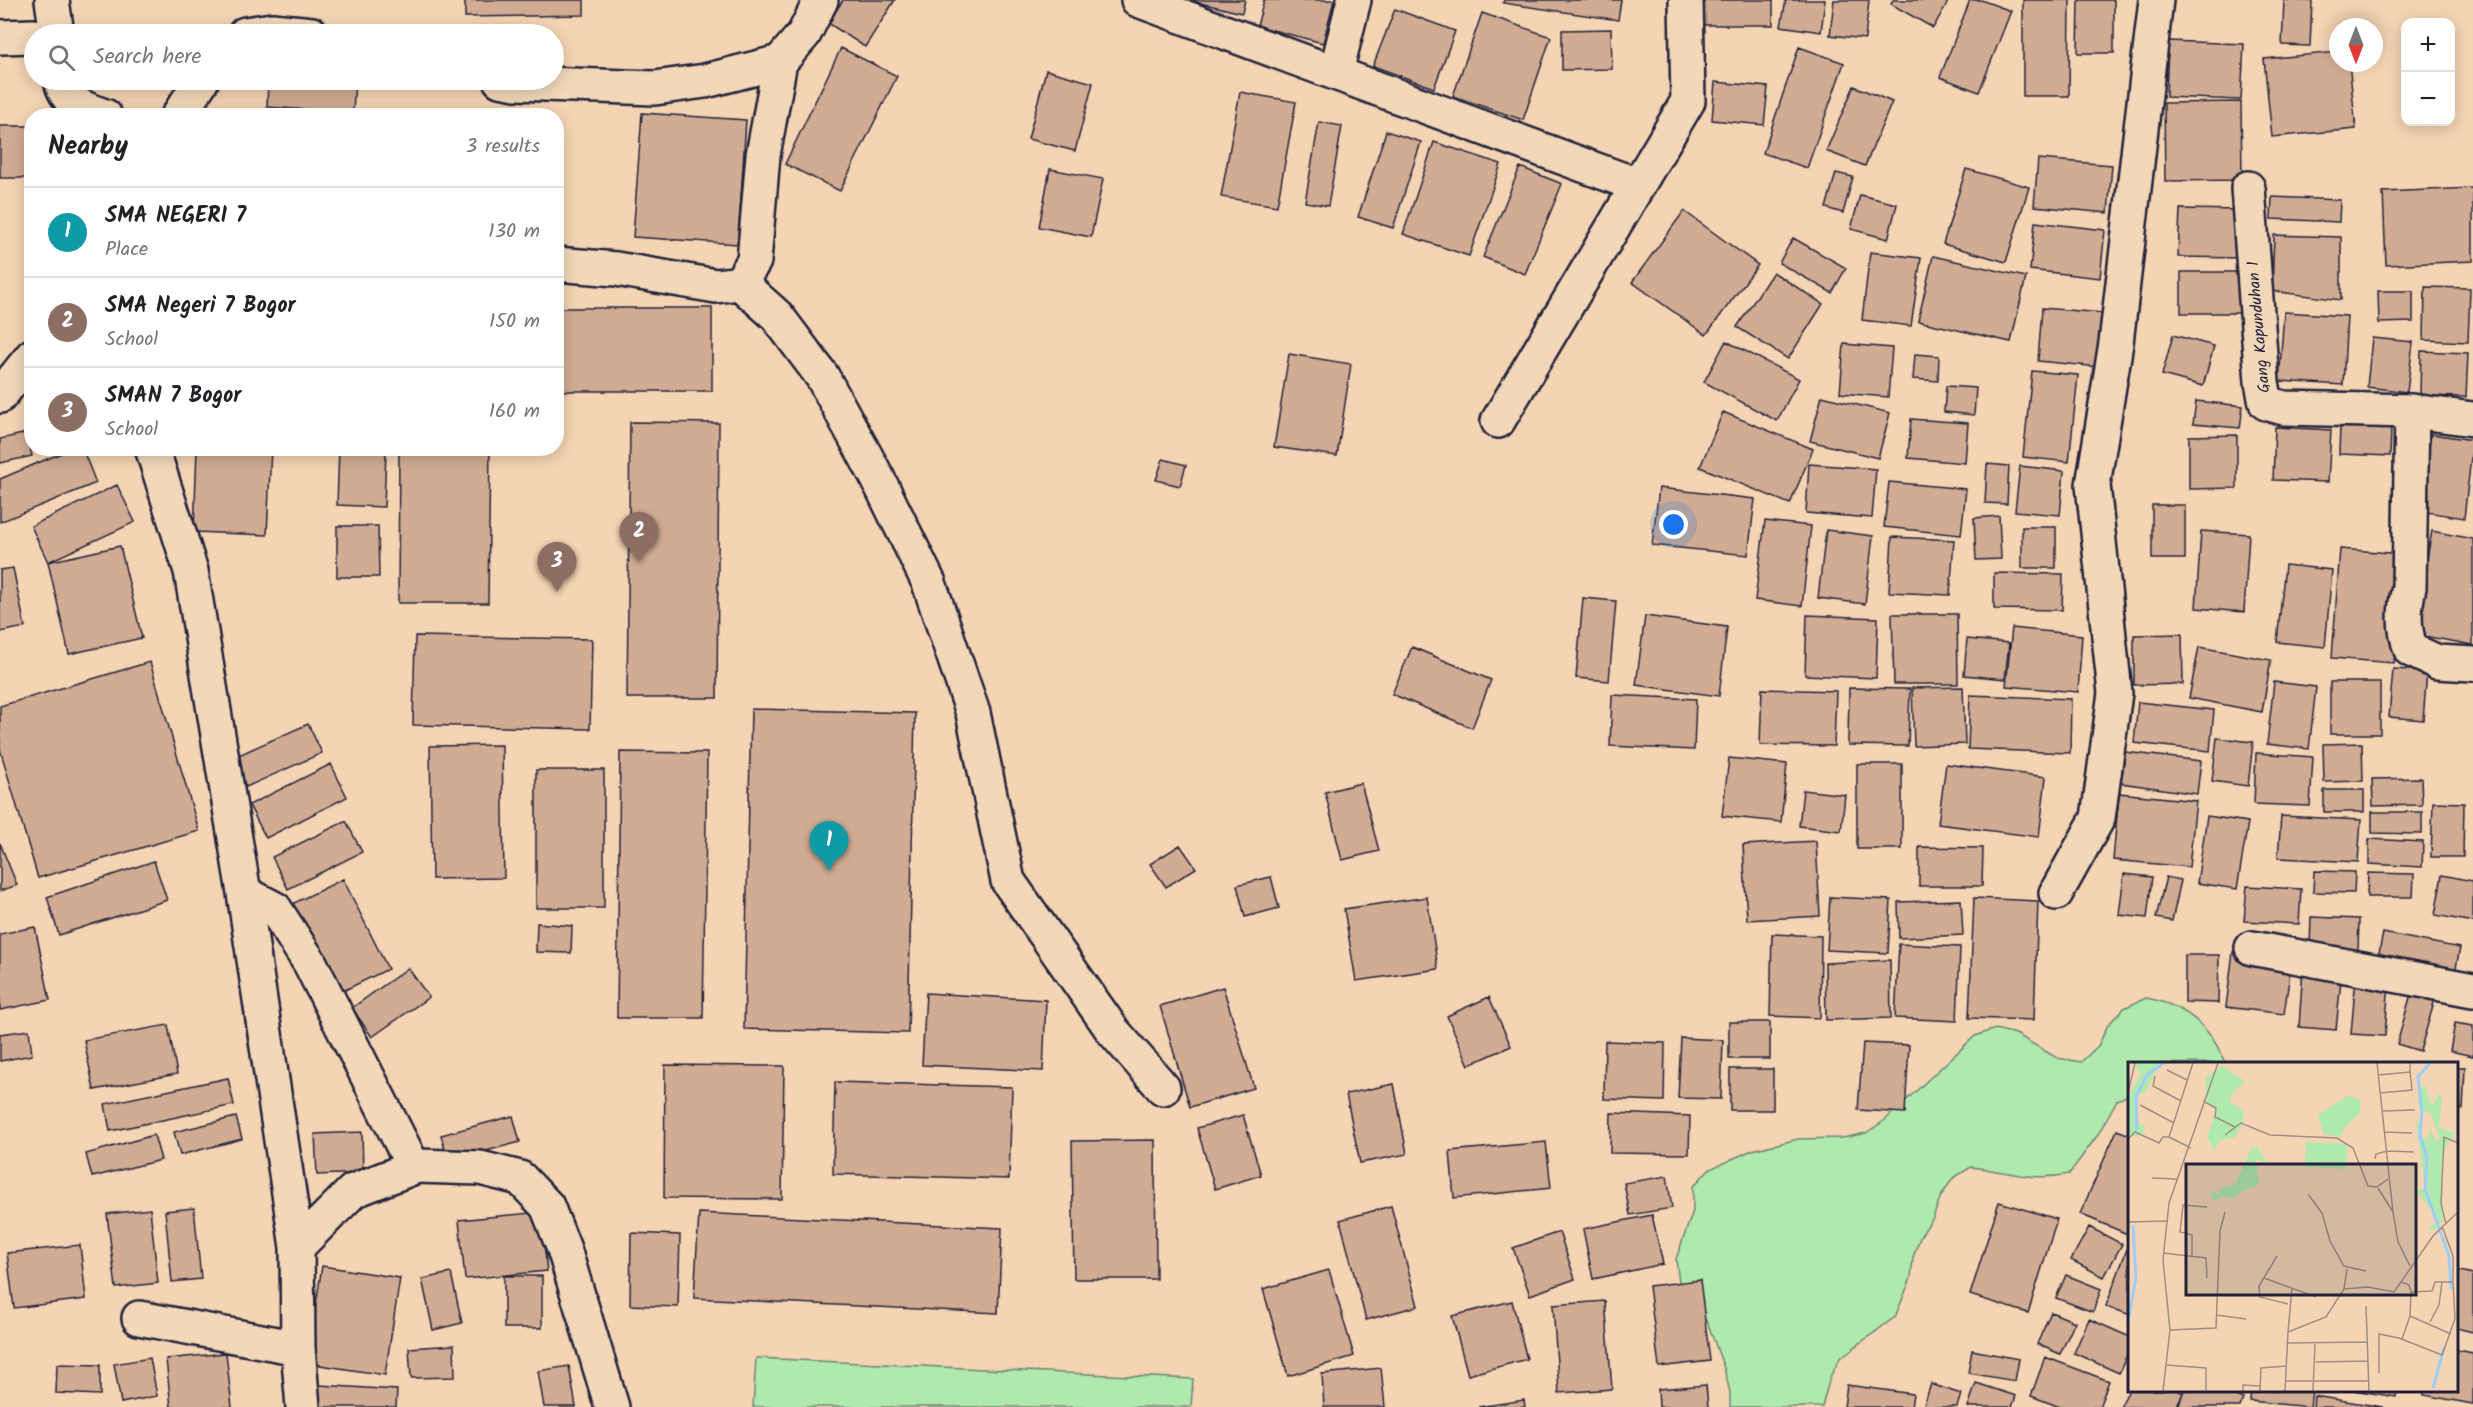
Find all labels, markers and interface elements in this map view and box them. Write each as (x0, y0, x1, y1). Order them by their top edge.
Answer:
north arrow (2329, 18, 2383, 72)
map controls (2401, 18, 2455, 126)
button: + (2401, 18, 2455, 72)
search box (24, 24, 564, 90)
text: Search here (93, 40, 201, 75)
icon: search (45, 41, 78, 74)
button: − (2401, 72, 2455, 126)
text: Nearby (48, 126, 128, 168)
text: 3 results (466, 131, 540, 163)
text: SMA NEGERI 7 (105, 199, 246, 234)
text: 1 (64, 216, 71, 248)
text: 130 m (488, 216, 540, 248)
text: Place (105, 234, 148, 266)
street label: Gang Kapunduhan 1 (2241, 260, 2277, 394)
text: SMA Negeri 7 Bogor (105, 289, 295, 324)
text: 2 (62, 306, 73, 338)
text: 150 m (489, 306, 540, 338)
text: School (105, 324, 158, 356)
text: SMAN 7 Bogor (105, 379, 241, 414)
text: 3 (62, 396, 73, 428)
text: 160 m (489, 396, 540, 428)
text: School (105, 414, 158, 446)
your location (1659, 510, 1688, 539)
pin: 2 (620, 512, 658, 562)
pin: 3 (538, 542, 576, 592)
pin: 1 (810, 822, 848, 871)
inset map (2128, 1062, 2458, 1392)

